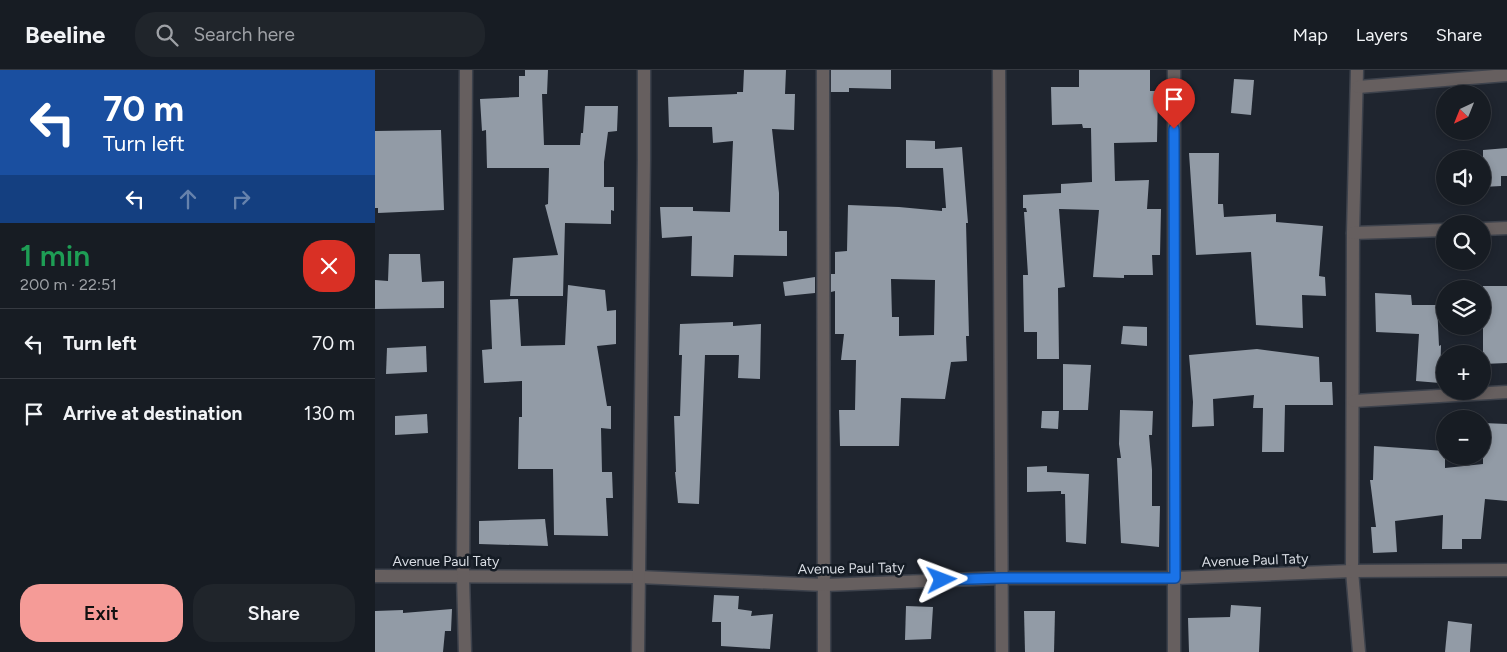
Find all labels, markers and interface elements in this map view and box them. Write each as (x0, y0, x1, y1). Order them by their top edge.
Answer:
search box (135, 12, 485, 57)
text: Beeline (25, 20, 105, 49)
icon: search (153, 21, 181, 49)
text: Search here (193, 23, 295, 46)
text: Map (1293, 24, 1328, 46)
text: Layers (1356, 24, 1408, 46)
text: Share (1436, 24, 1482, 46)
pin (1153, 78, 1195, 129)
icon: arrive (1160, 85, 1188, 113)
north arrow (1436, 85, 1491, 140)
map controls (1436, 85, 1491, 465)
text: 70 m (103, 88, 184, 130)
icon: left (20, 90, 85, 155)
text: Turn left (103, 130, 185, 157)
button: sound (1436, 150, 1491, 205)
icon: left (121, 185, 149, 213)
icon: ahead (174, 185, 202, 213)
icon: right (227, 185, 255, 213)
button: search (1436, 215, 1491, 270)
text: 1 min (20, 237, 90, 274)
button: close (303, 240, 355, 292)
text: 200 m · 22:51 (20, 275, 117, 294)
button: layers (1436, 280, 1491, 335)
icon: left (20, 330, 48, 358)
text: Turn left (63, 332, 137, 355)
text: 70 m (312, 332, 355, 355)
button: + (1436, 345, 1491, 400)
icon: arrive (20, 400, 48, 428)
text: Arrive at destination (63, 402, 242, 425)
text: 130 m (304, 402, 355, 425)
button: − (1436, 410, 1491, 465)
street label: Avenue Paul Taty (1201, 550, 1309, 571)
street label: Avenue Paul Taty (393, 553, 500, 570)
position arrow (915, 553, 967, 605)
street label: Avenue Paul Taty (797, 559, 905, 578)
button: Exit (20, 584, 183, 642)
button: Share (193, 584, 355, 642)

